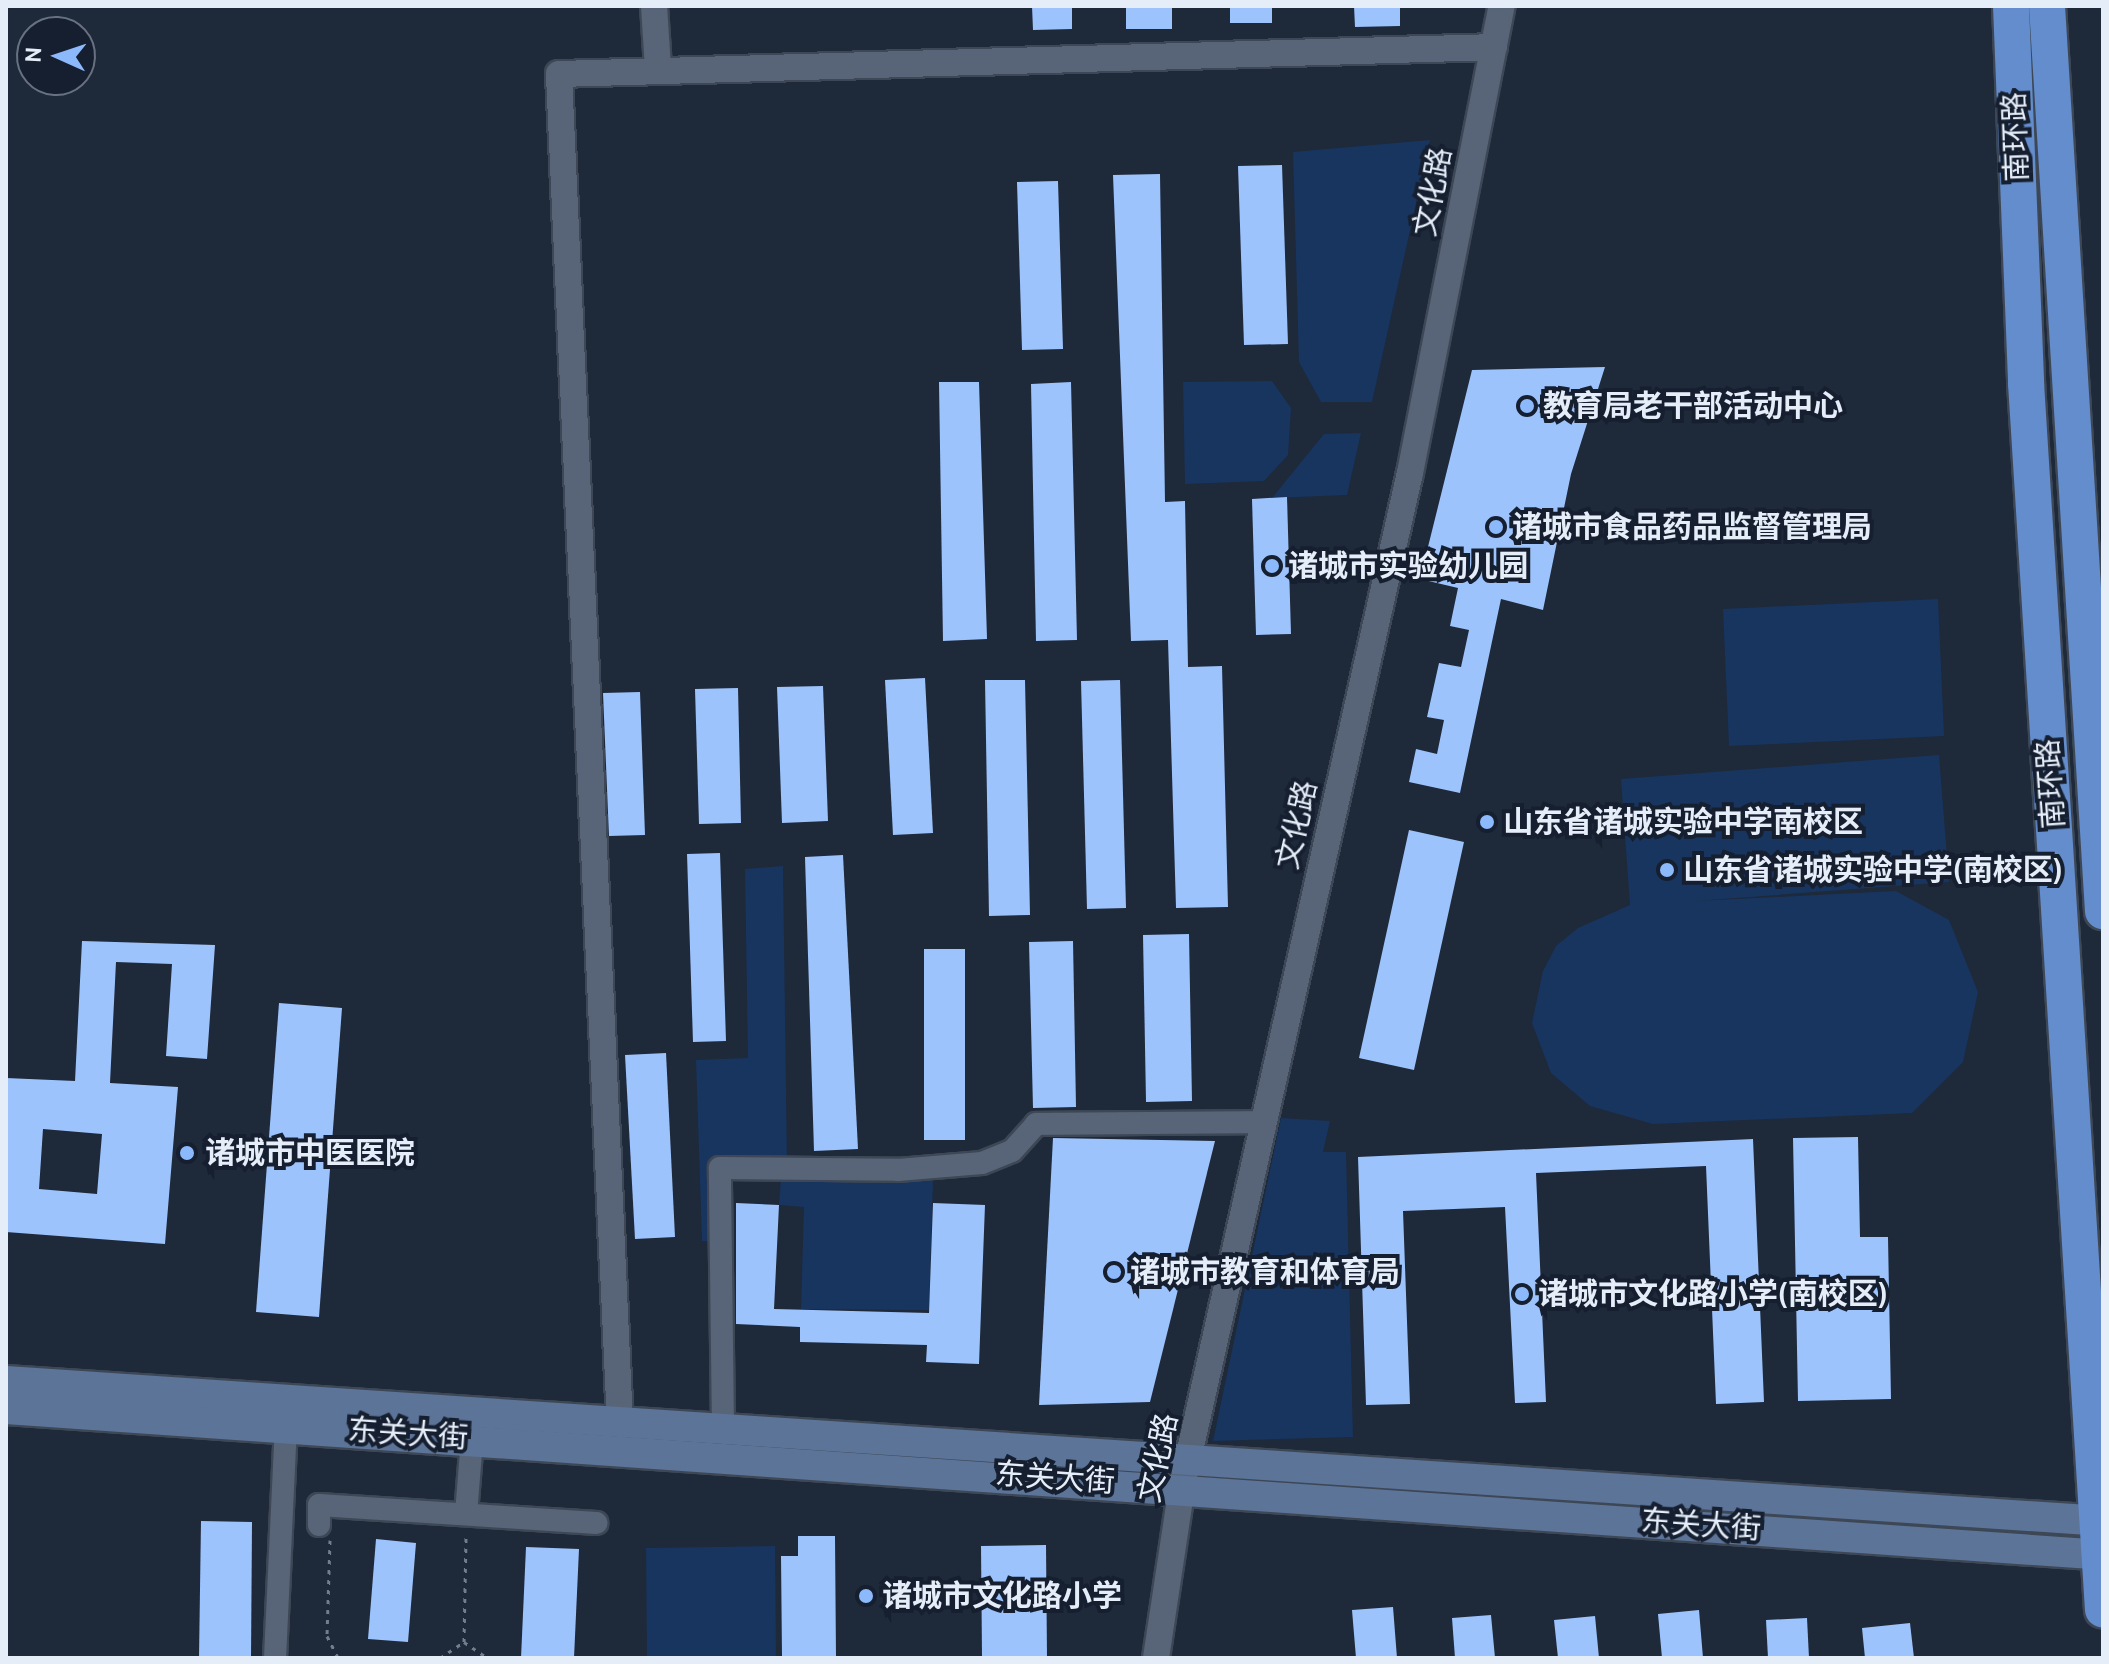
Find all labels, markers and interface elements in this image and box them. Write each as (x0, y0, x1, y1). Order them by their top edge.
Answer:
north arrow (16, 16, 96, 96)
text: N (20, 46, 47, 63)
street label: 南环路 (1996, 91, 2036, 183)
street label: 文化路 (1407, 144, 1459, 240)
place label: 教育局老干部活动中心 (1543, 388, 1843, 424)
marker: 教育局老干部活动中心 (1518, 397, 1536, 415)
place label: 诸城市食品药品监督管理局 (1512, 509, 1872, 545)
marker: 诸城市食品药品监督管理局 (1487, 518, 1505, 536)
place label: 诸城市实验幼儿园 (1288, 548, 1528, 584)
marker: 诸城市实验幼儿园 (1263, 557, 1281, 575)
street label: 南环路 (2030, 738, 2072, 830)
street label: 文化路 (1269, 777, 1325, 873)
place label: 山东省诸城实验中学南校区 (1503, 804, 1863, 840)
marker: 山东省诸城实验中学南校区 (1478, 813, 1496, 831)
place label: 山东省诸城实验中学(南校区) (1683, 852, 2063, 888)
marker: 山东省诸城实验中学(南校区) (1658, 861, 1676, 879)
place label: 诸城市中医医院 (205, 1135, 415, 1171)
marker: 诸城市中医医院 (176, 1142, 198, 1164)
place label: 诸城市教育和体育局 (1130, 1254, 1400, 1290)
marker: 诸城市教育和体育局 (1105, 1263, 1123, 1281)
place label: 诸城市文化路小学(南校区) (1538, 1276, 1888, 1312)
marker: 诸城市文化路小学(南校区) (1513, 1285, 1531, 1303)
street label: 文化路 (1131, 1410, 1185, 1506)
street label: 东关大街 (347, 1412, 469, 1456)
street label: 东关大街 (994, 1456, 1116, 1500)
street label: 东关大街 (1640, 1503, 1762, 1547)
place label: 诸城市文化路小学 (882, 1578, 1122, 1614)
marker: 诸城市文化路小学 (857, 1587, 875, 1605)

